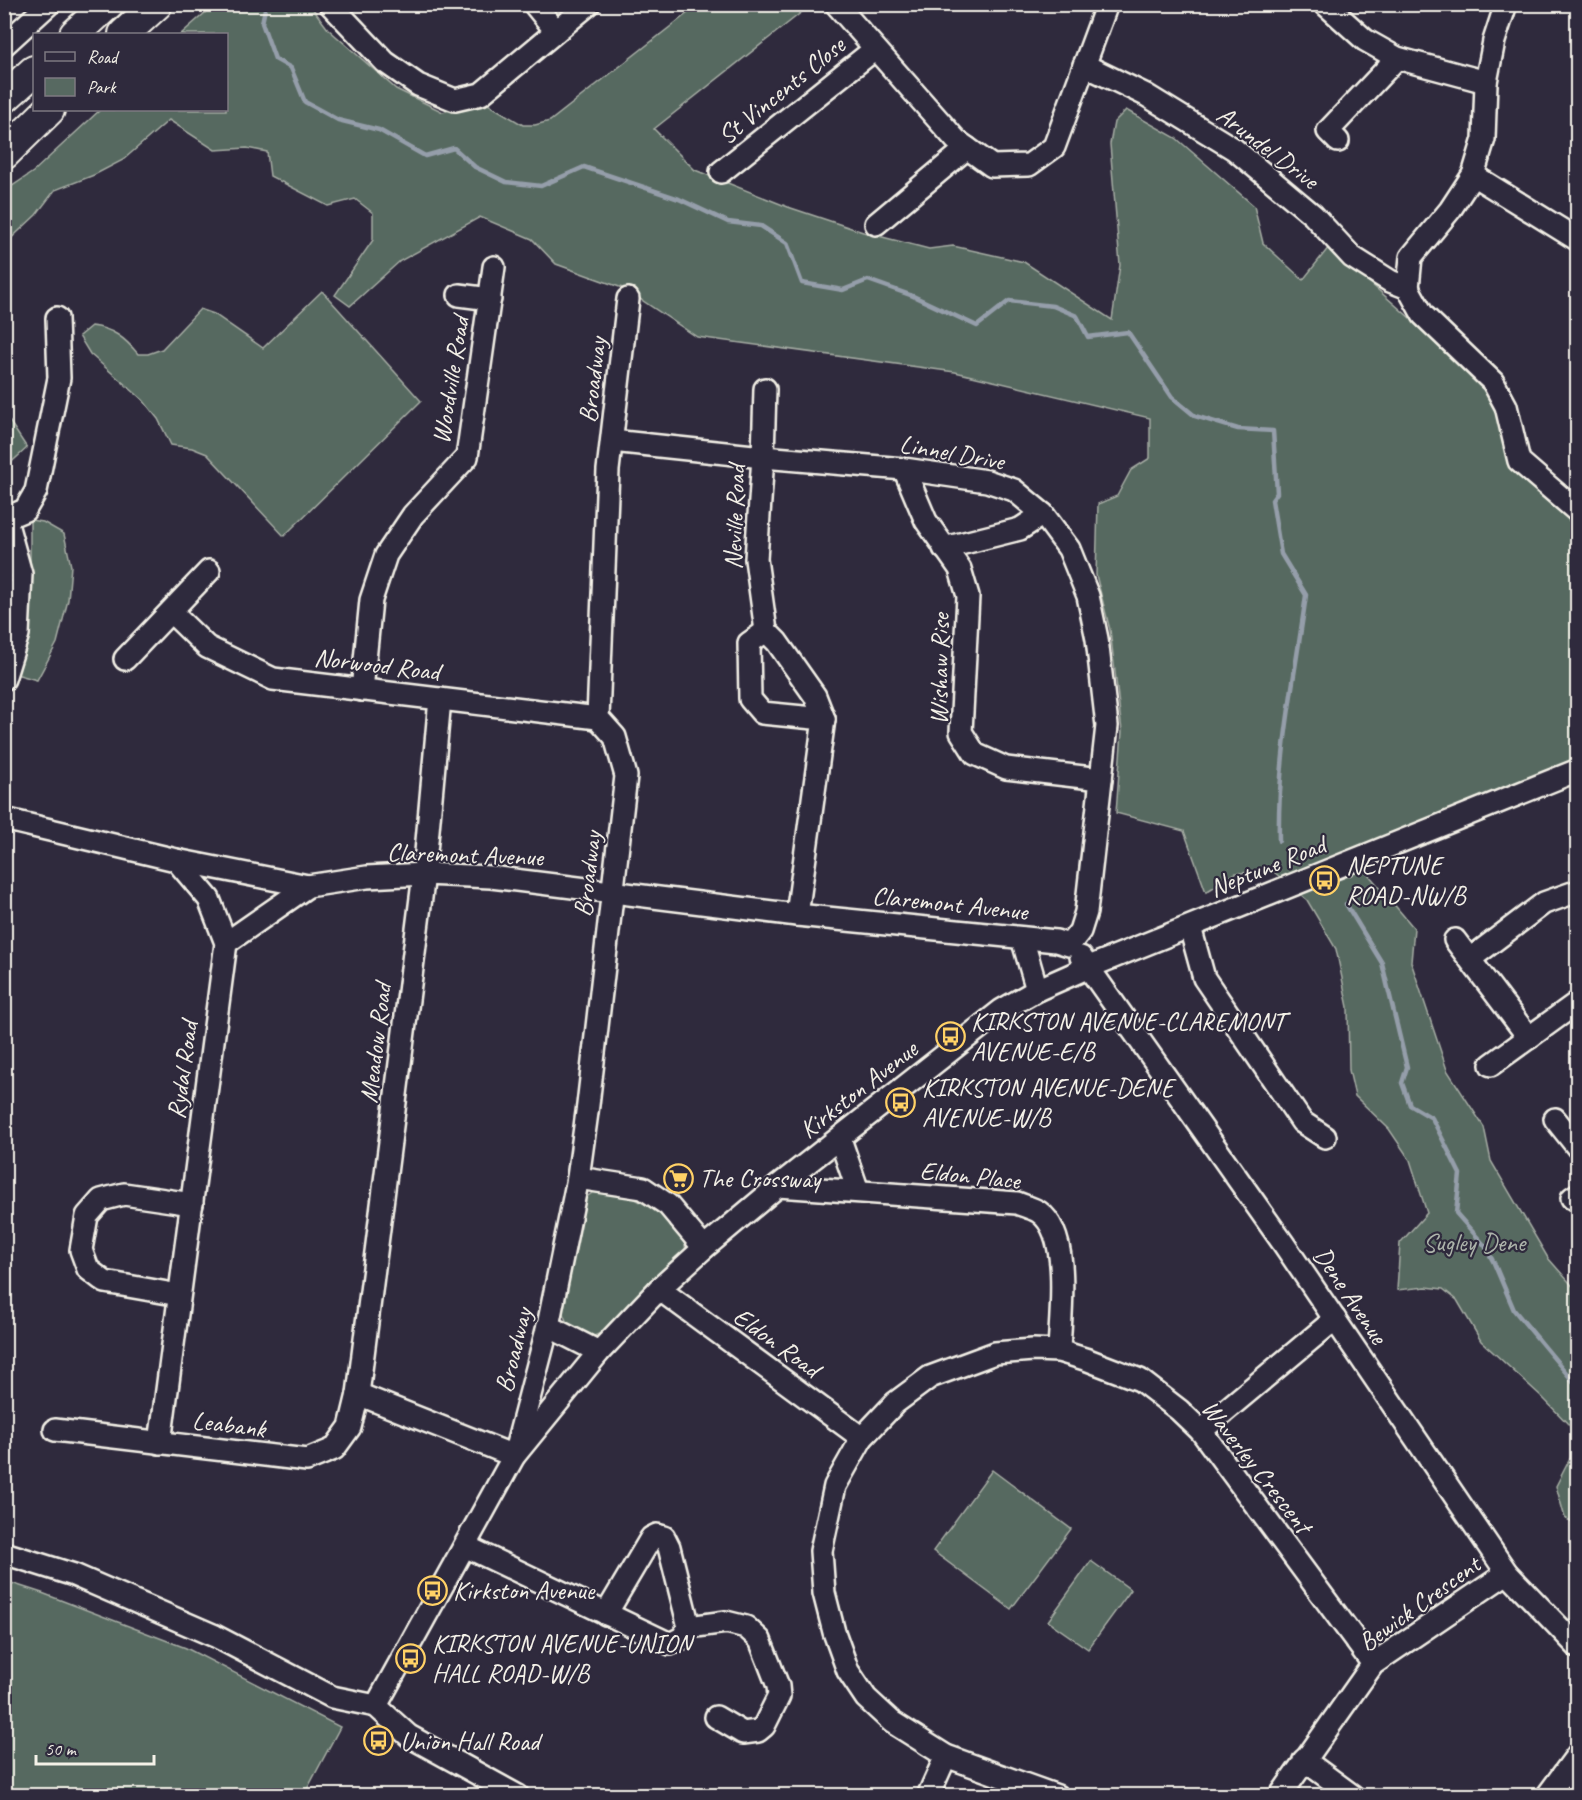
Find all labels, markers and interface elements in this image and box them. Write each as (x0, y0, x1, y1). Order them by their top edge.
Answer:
street label: St Vincents Close (711, 28, 853, 152)
legend (33, 33, 228, 111)
text: Road (87, 46, 120, 68)
text: Park (87, 76, 117, 98)
street label: Arundel Drive (1210, 98, 1327, 198)
street label: Woodville Road (424, 311, 477, 446)
street label: Broadway (571, 333, 614, 425)
street label: Linnel Drive (897, 427, 1009, 478)
street label: Neville Road (716, 460, 753, 570)
street label: Wishaw Rise (922, 611, 957, 725)
street label: Norwood Road (312, 640, 445, 689)
street label: Broadway (566, 827, 609, 919)
street label: Neptune Road (1204, 827, 1334, 905)
street label: Claremont Avenue (386, 835, 545, 874)
place label: NEPTUNE ROAD-NW/B (1346, 849, 1467, 912)
bus stop icon: NEPTUNE ROAD-NW/B (1309, 864, 1341, 896)
street label: Claremont Avenue (871, 879, 1031, 928)
street label: Meadow Road (352, 978, 400, 1105)
place label: KIRKSTON AVENUE-CLAREMONT AVENUE-E/B (971, 1005, 1292, 1068)
street label: Rydal Road (159, 1015, 206, 1121)
bus stop icon: KIRKSTON AVENUE-CLAREMONT AVENUE-E/B (934, 1020, 966, 1052)
street label: Kirkston Avenue (793, 1032, 925, 1146)
place label: KIRKSTON AVENUE-DENE AVENUE-W/B (922, 1071, 1177, 1134)
bus stop icon: KIRKSTON AVENUE-DENE AVENUE-W/B (885, 1086, 917, 1118)
street label: Eldon Place (918, 1154, 1023, 1197)
supermarket icon: The Crossway (662, 1162, 694, 1194)
place label: The Crossway (699, 1162, 822, 1195)
park label: Sugley Dene (1423, 1226, 1528, 1259)
street label: Dene Avenue (1306, 1240, 1396, 1351)
street label: Eldon Road (727, 1300, 830, 1387)
street label: Broadway (487, 1302, 540, 1396)
street label: Waverley Crescent (1194, 1393, 1321, 1543)
street label: Leabank (191, 1404, 270, 1446)
street label: Bewick Crescent (1352, 1547, 1489, 1659)
bus stop icon: Kirkston Avenue (416, 1574, 448, 1606)
place label: Kirkston Avenue (453, 1574, 596, 1607)
place label: KIRKSTON AVENUE-UNION HALL ROAD-W/B (432, 1627, 696, 1690)
bus stop icon: KIRKSTON AVENUE-UNION HALL ROAD-W/B (395, 1642, 427, 1674)
bus stop icon: Union Hall Road (363, 1725, 395, 1757)
place label: Union Hall Road (400, 1725, 543, 1758)
scale bar (36, 1728, 154, 1766)
text: 50 m (45, 1738, 78, 1760)

